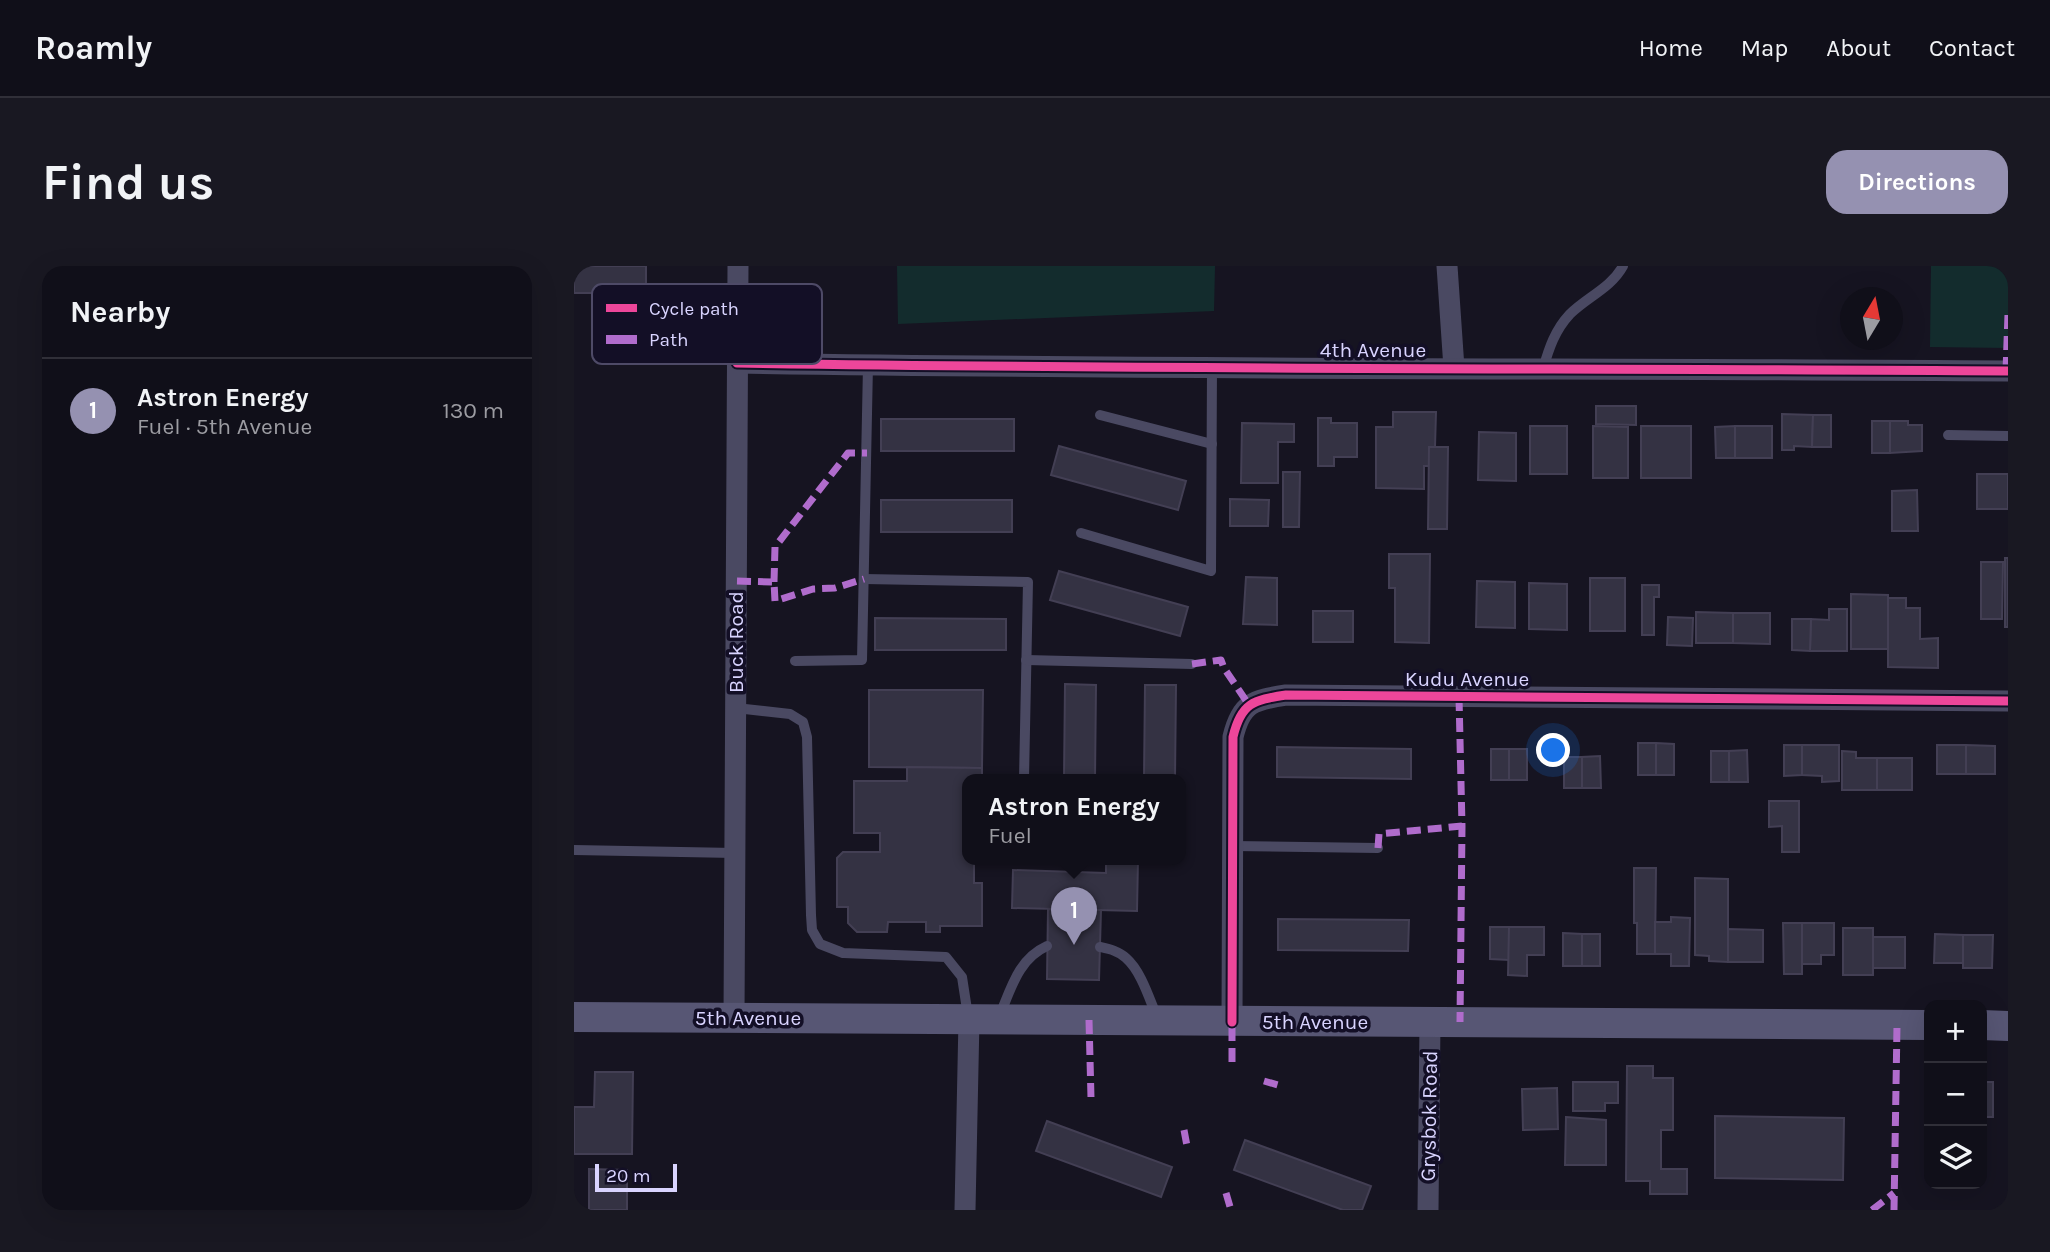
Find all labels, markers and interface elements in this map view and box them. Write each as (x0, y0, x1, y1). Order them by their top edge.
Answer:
text: Roamly (35, 29, 152, 67)
text: Home (1639, 34, 1703, 62)
text: Map (1741, 34, 1788, 62)
text: About (1826, 34, 1891, 62)
text: Contact (1929, 34, 2015, 62)
button: Directions (1826, 150, 2008, 214)
text: Find us (42, 154, 214, 211)
legend (592, 284, 822, 364)
north arrow (1840, 287, 1903, 350)
text: Nearby (70, 294, 170, 330)
text: Cycle path (649, 298, 739, 320)
text: Path (649, 329, 689, 351)
street label: 4th Avenue (1320, 338, 1426, 362)
text: Astron Energy (137, 382, 309, 413)
text: 1 (89, 397, 97, 424)
text: 130 m (442, 397, 504, 424)
text: Fuel · 5th Avenue (137, 413, 312, 440)
street label: Buck Road (724, 591, 748, 693)
street label: Kudu Avenue (1405, 667, 1529, 691)
your location (1536, 733, 1570, 767)
popup (962, 774, 1186, 865)
text: Astron Energy (988, 791, 1160, 822)
text: Fuel (988, 822, 1032, 849)
pin: 1 (1051, 887, 1097, 945)
map controls (1924, 1000, 1987, 1189)
button: + (1924, 1000, 1987, 1063)
street label: 5th Avenue (695, 1006, 801, 1030)
street label: 5th Avenue (1262, 1010, 1368, 1034)
street label: Grysbok Road (1416, 1050, 1442, 1182)
button: − (1924, 1063, 1987, 1126)
button: layers (1924, 1126, 1987, 1189)
scale bar (595, 1161, 677, 1193)
text: 20 m (606, 1165, 651, 1187)

